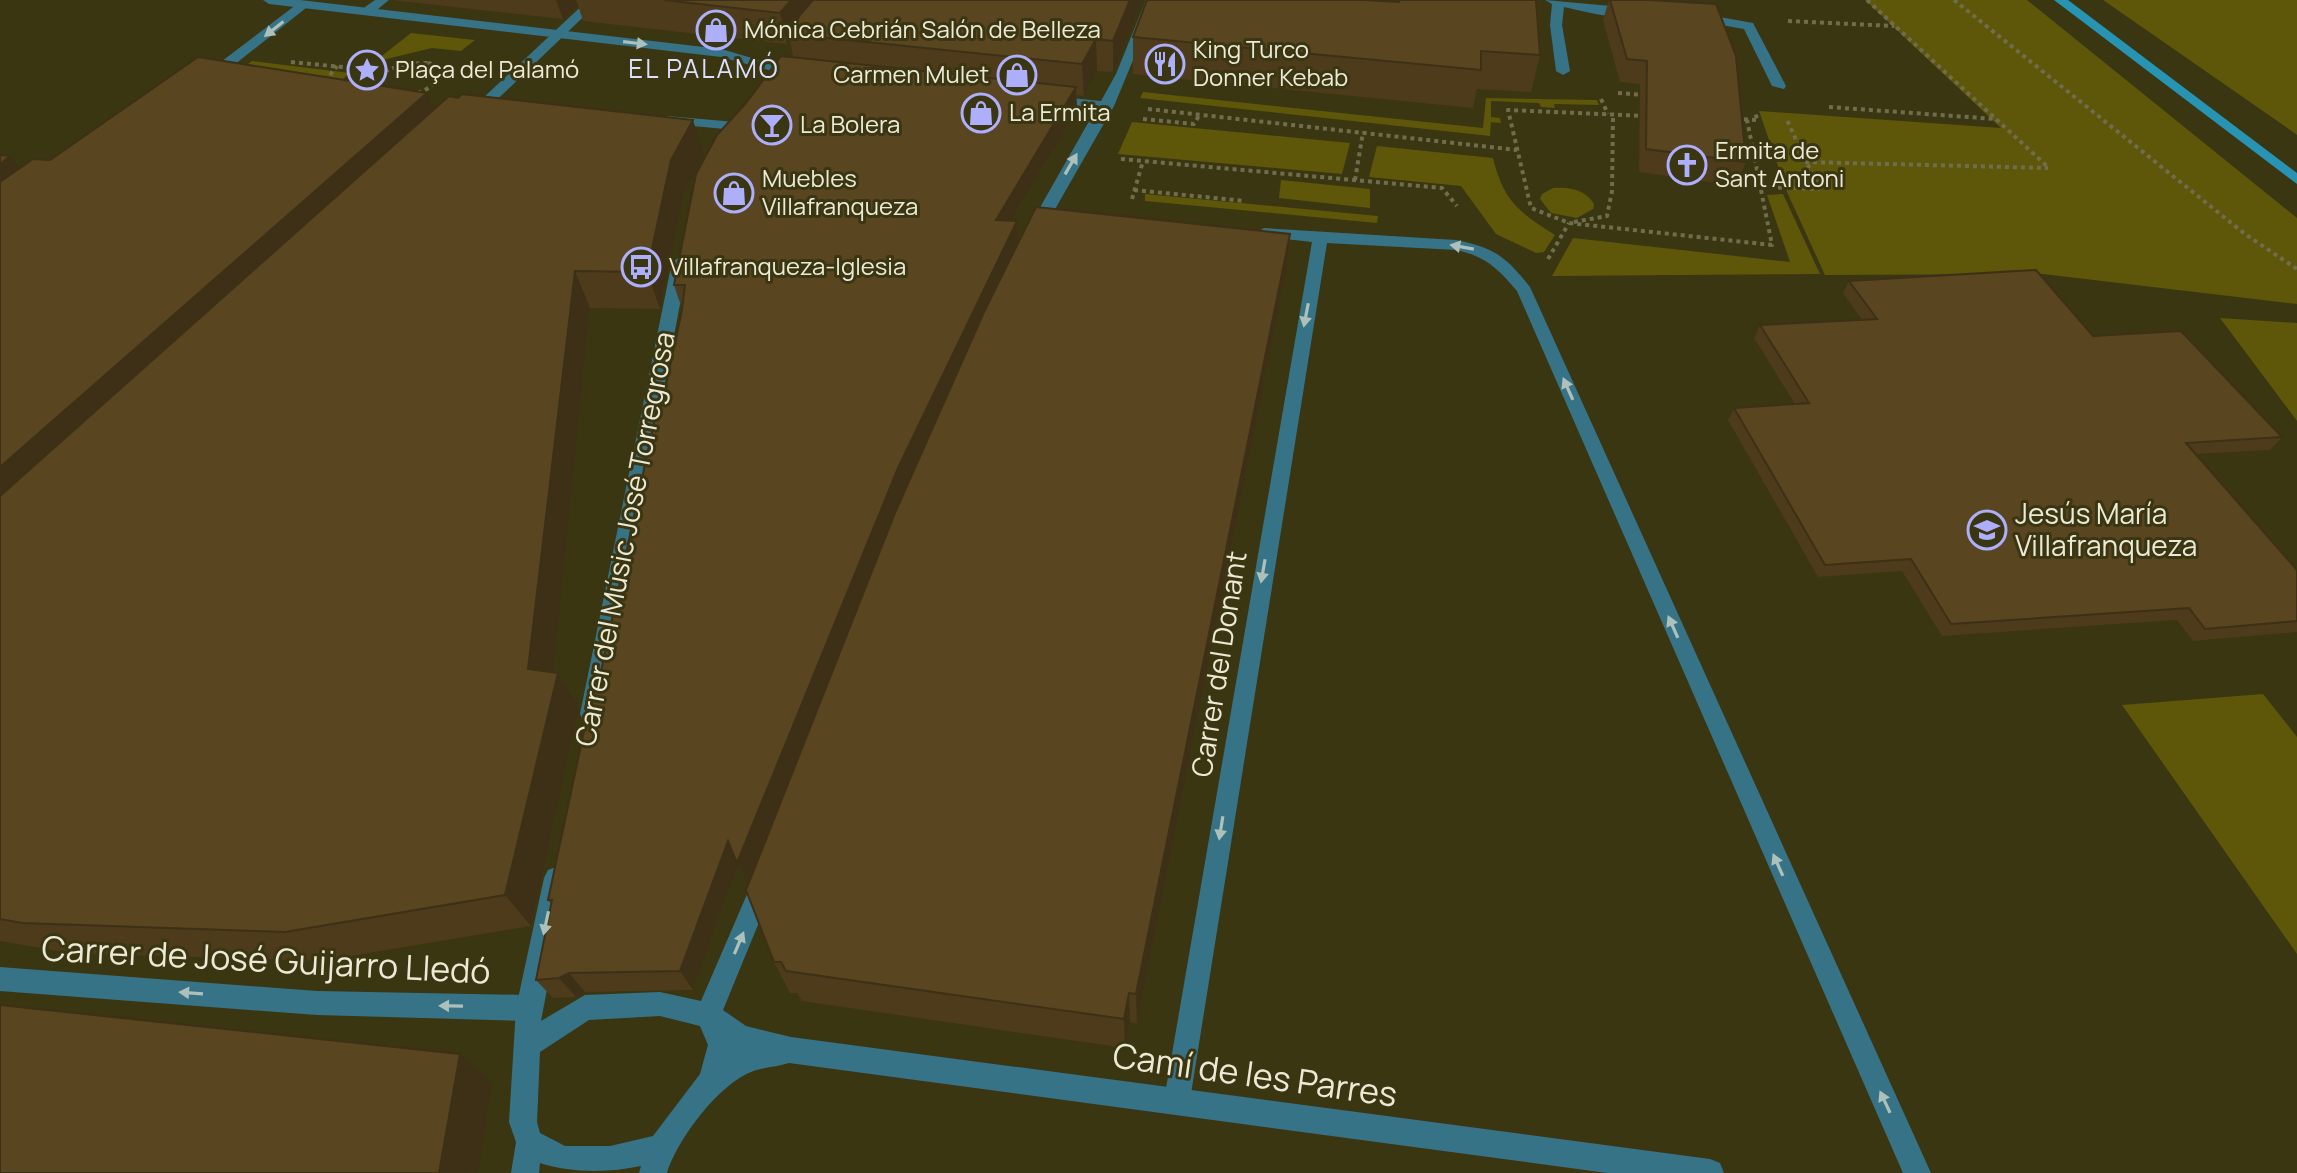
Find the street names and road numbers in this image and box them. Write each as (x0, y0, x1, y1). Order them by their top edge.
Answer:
street label: Carrer del Músic José Torregrosa (565, 328, 683, 749)
street label: Carrer del Donant (1181, 548, 1255, 779)
street label: Carrer de José Guijarro Lledó (40, 924, 492, 994)
street label: Camí de les Parres (1110, 1031, 1400, 1117)

